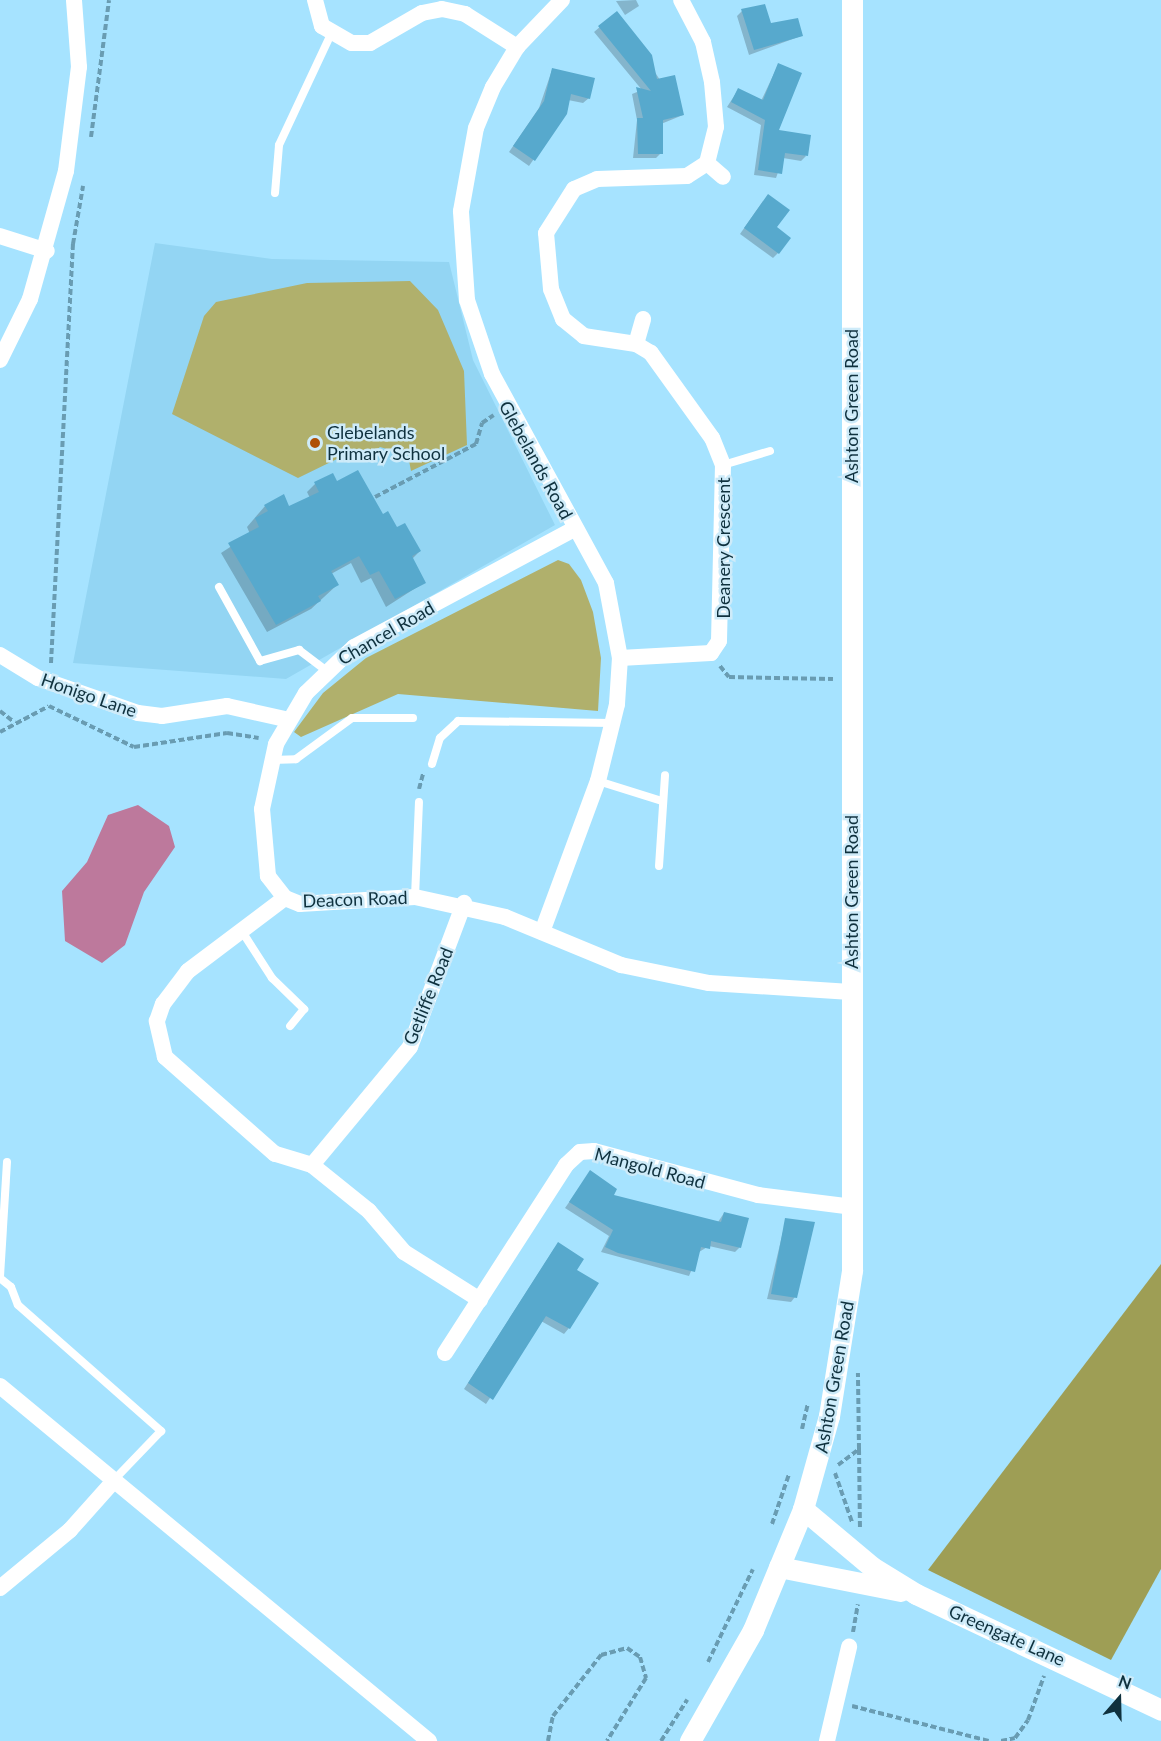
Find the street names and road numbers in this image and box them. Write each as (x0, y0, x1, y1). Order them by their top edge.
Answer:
street label: Ashton Green Road (840, 329, 862, 483)
street label: Glebelands Road (495, 397, 577, 523)
street label: Deanery Crescent (712, 477, 734, 619)
street label: Chancel Road (334, 597, 438, 669)
street label: Honigo Lane (38, 669, 140, 721)
street label: Ashton Green Road (840, 815, 862, 969)
street label: Deacon Road (302, 886, 408, 912)
street label: Getliffe Road (399, 944, 457, 1048)
street label: Mangold Road (592, 1143, 708, 1193)
street label: Ashton Green Road (810, 1299, 858, 1455)
street label: Greengate Lane (946, 1600, 1068, 1670)

